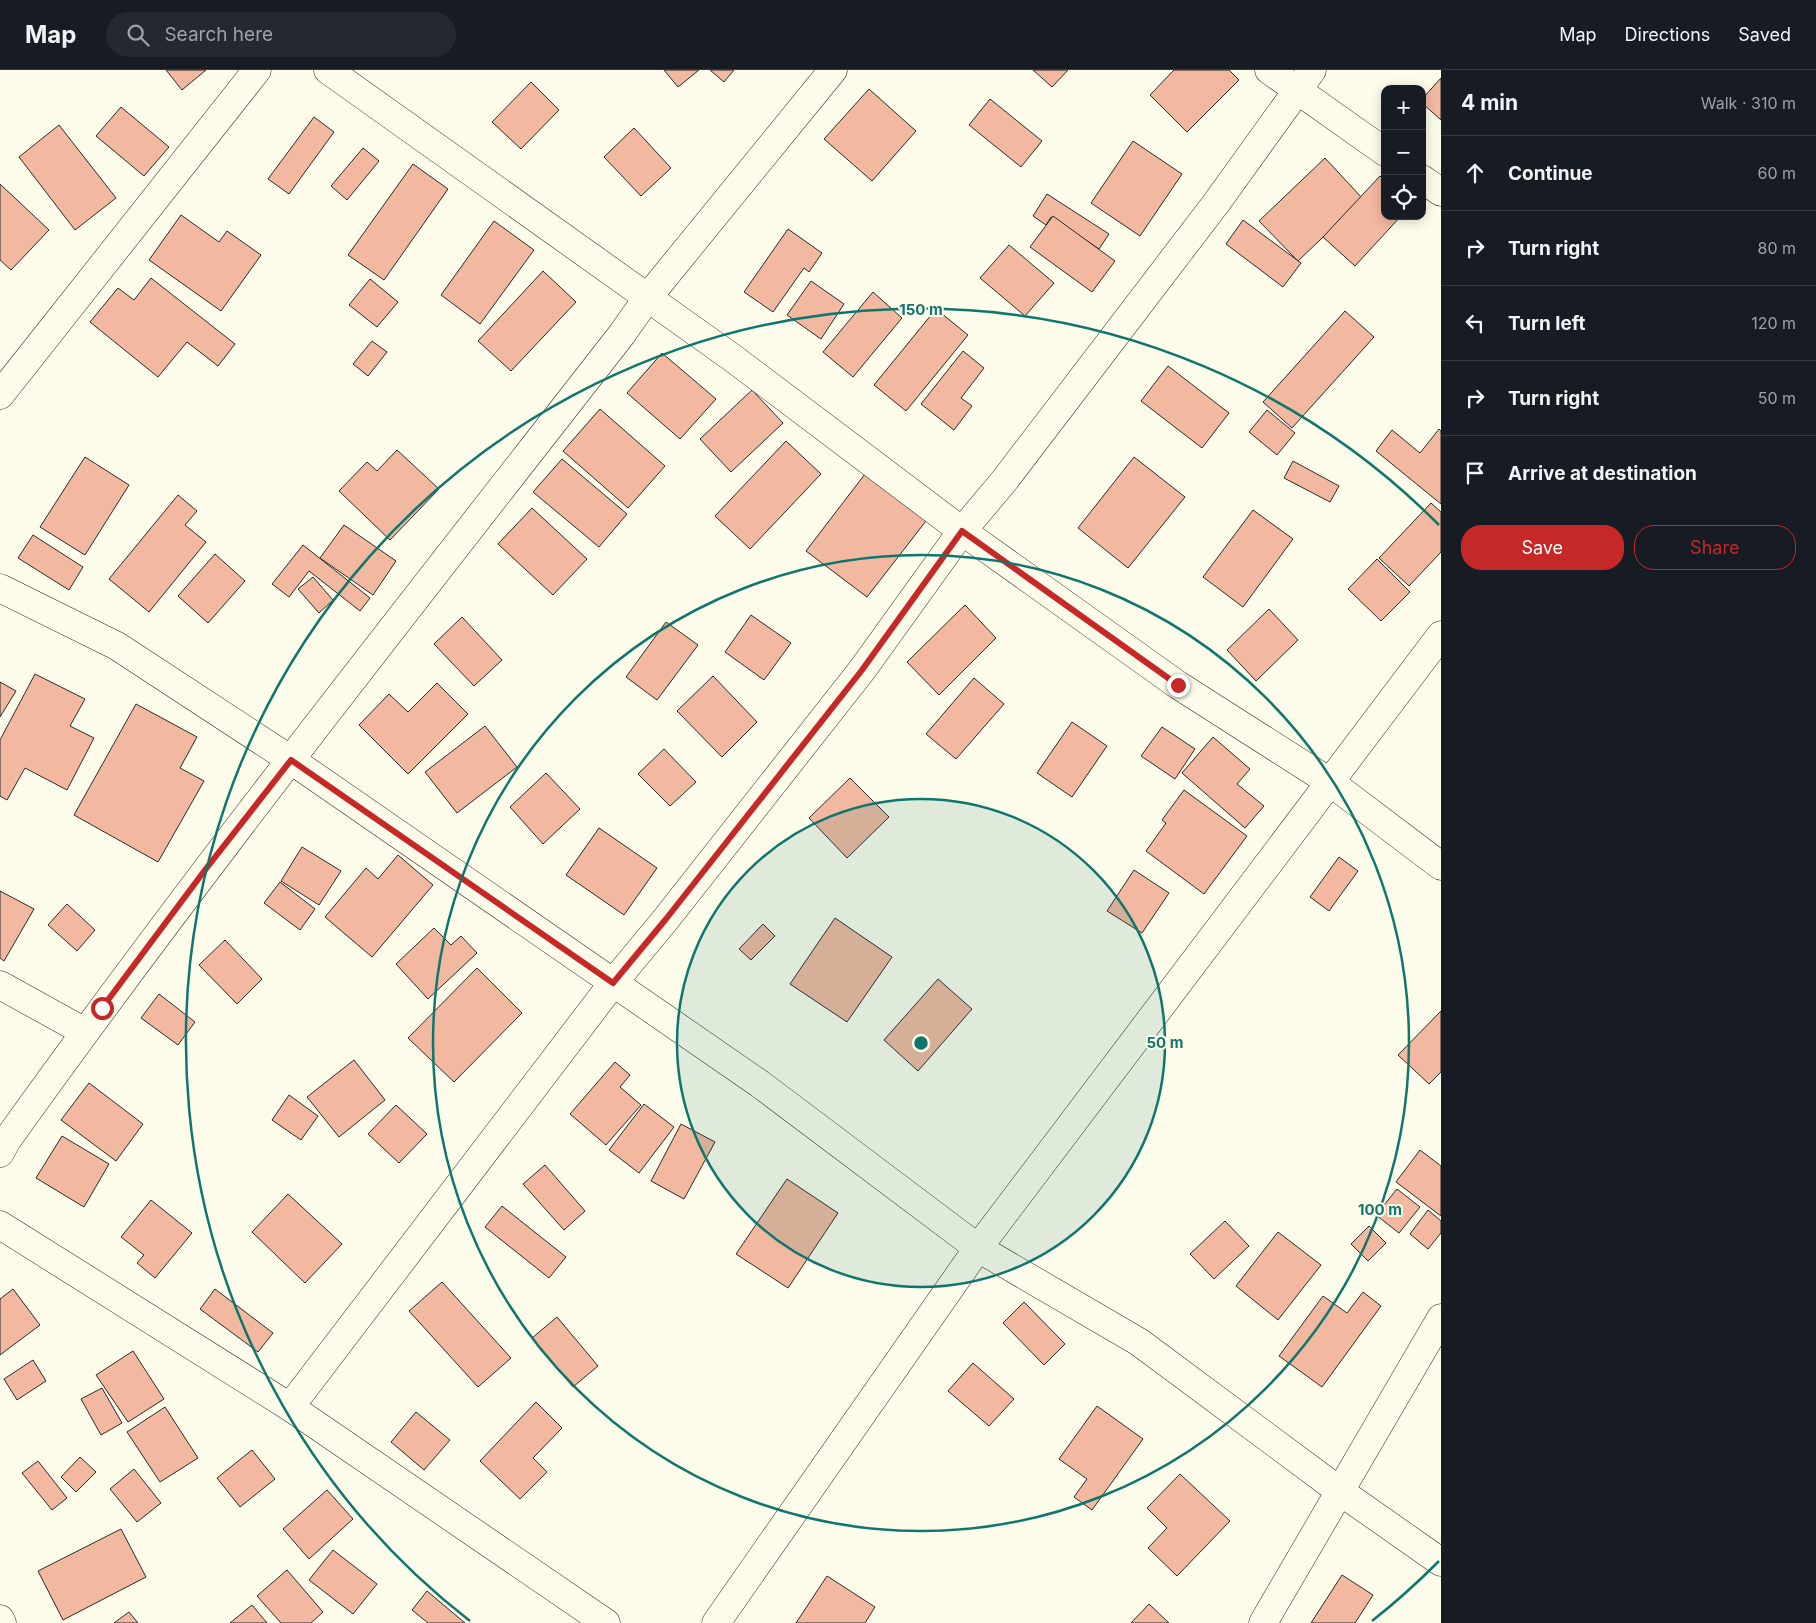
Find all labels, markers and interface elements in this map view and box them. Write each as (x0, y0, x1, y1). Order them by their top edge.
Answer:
search box (106, 12, 456, 57)
text: Map (25, 20, 76, 49)
icon: search (124, 21, 152, 49)
text: Search here (164, 23, 273, 46)
text: Map (1559, 24, 1597, 45)
text: Directions (1625, 24, 1710, 45)
text: Saved (1738, 24, 1791, 45)
map controls (1381, 85, 1426, 220)
button: + (1381, 85, 1426, 130)
text: 4 min (1461, 90, 1518, 115)
text: Walk · 310 m (1701, 93, 1796, 113)
button: − (1381, 130, 1426, 175)
icon: ahead (1461, 159, 1489, 187)
text: Continue (1508, 162, 1593, 185)
text: 60 m (1757, 163, 1796, 183)
button: locate (1381, 175, 1426, 220)
icon: right (1461, 234, 1489, 262)
text: Turn right (1508, 237, 1599, 260)
text: 80 m (1757, 238, 1796, 258)
text: 150 m (899, 300, 943, 319)
icon: left (1461, 309, 1489, 337)
text: Turn left (1508, 312, 1586, 335)
text: 120 m (1751, 313, 1796, 333)
icon: right (1461, 384, 1489, 412)
text: Turn right (1508, 387, 1599, 410)
text: 50 m (1758, 388, 1796, 408)
icon: arrive (1461, 459, 1489, 487)
text: Arrive at destination (1508, 462, 1697, 485)
button: Save (1461, 525, 1624, 570)
button: Share (1634, 525, 1796, 570)
route end (1167, 674, 1190, 697)
route start (91, 997, 114, 1020)
text: 50 m (1147, 1033, 1183, 1052)
centre of rings (912, 1034, 930, 1052)
text: 100 m (1358, 1200, 1402, 1219)

